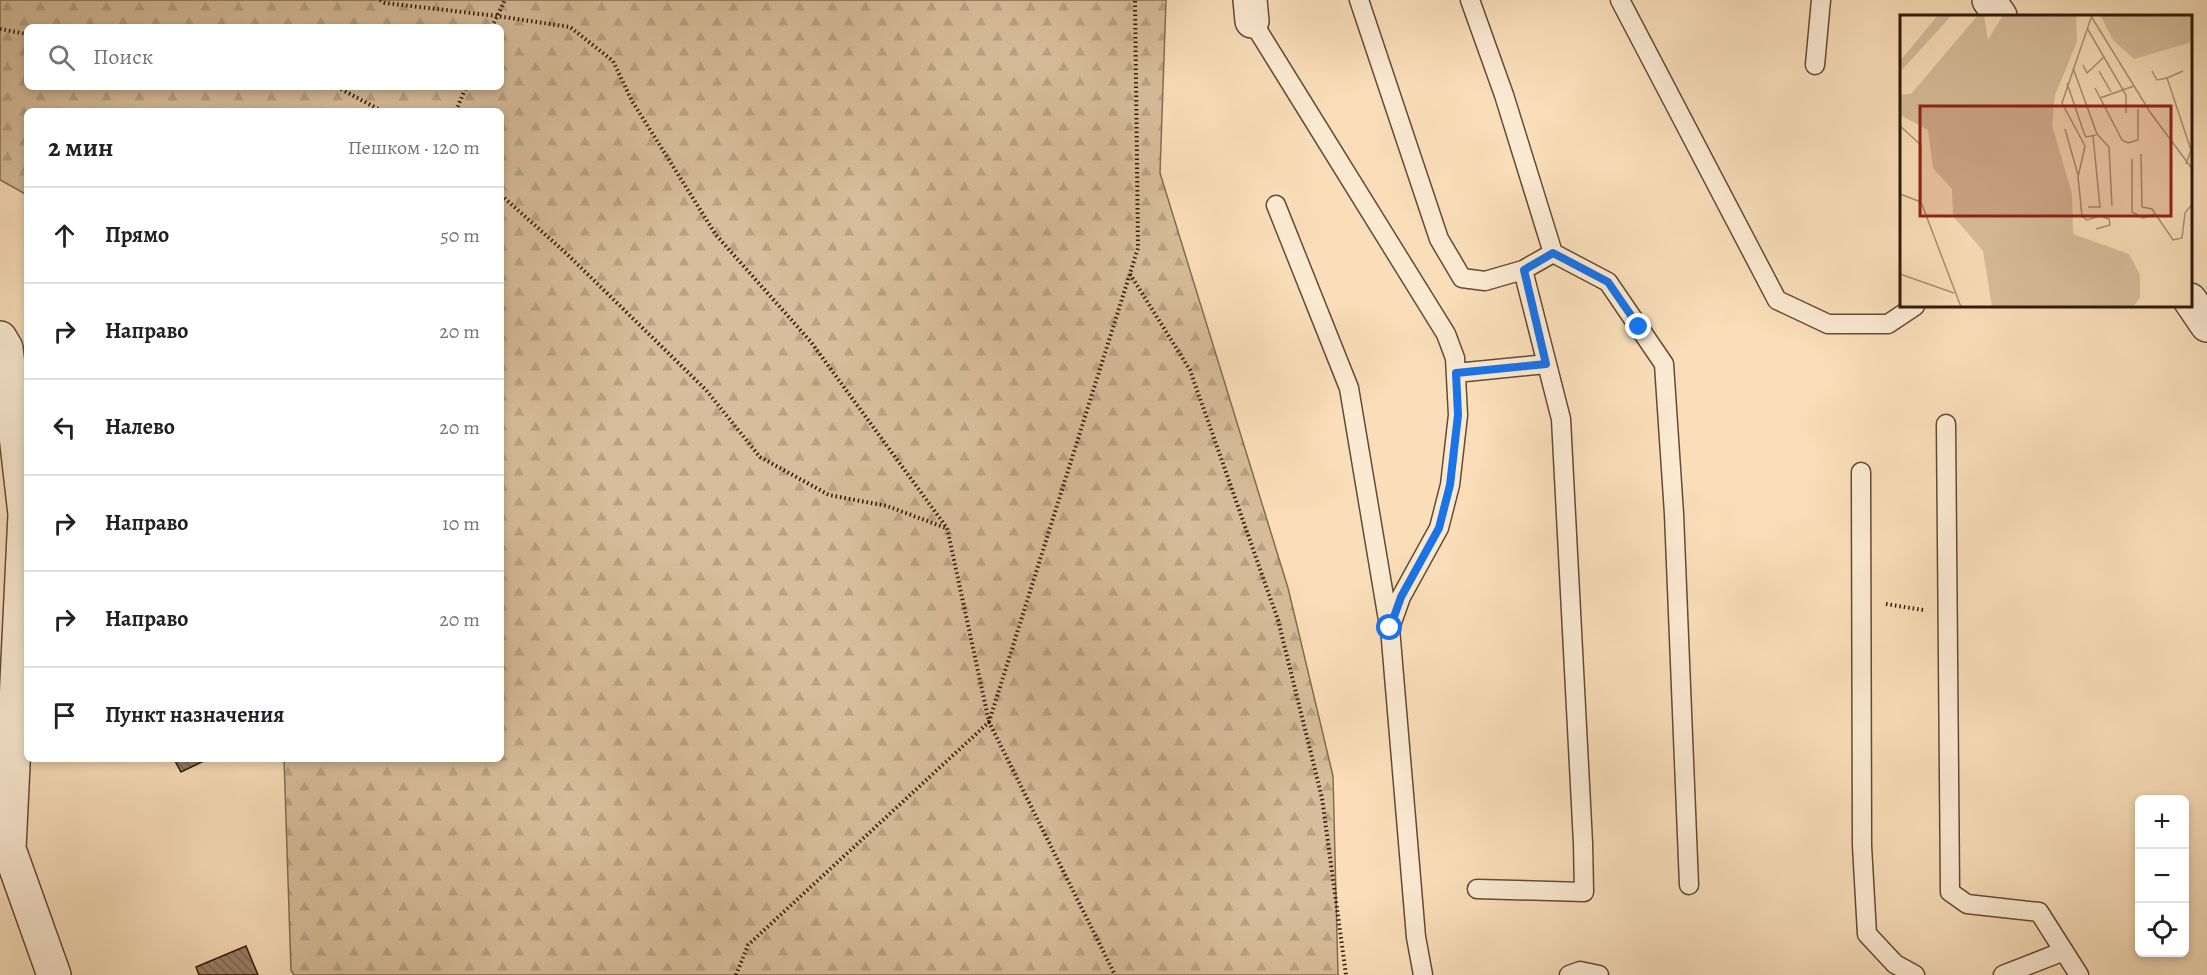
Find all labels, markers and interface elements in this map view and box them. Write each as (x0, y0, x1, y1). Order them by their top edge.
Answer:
inset map (1900, 15, 2192, 308)
search box (24, 24, 504, 90)
icon: search (45, 41, 78, 74)
text: Поиск (93, 42, 153, 72)
text: 2 мин (48, 130, 113, 165)
text: Пешком · 120 m (348, 134, 480, 161)
icon: ahead (48, 219, 81, 252)
text: Прямо (105, 220, 169, 250)
text: 50 m (440, 222, 480, 249)
route end (1625, 313, 1651, 339)
icon: right (48, 315, 81, 348)
text: Направо (105, 316, 188, 346)
text: 20 m (439, 318, 480, 345)
icon: left (48, 411, 81, 444)
text: Налево (105, 412, 175, 442)
text: 20 m (439, 414, 480, 441)
icon: right (48, 507, 81, 540)
text: Направо (105, 508, 188, 538)
text: 10 m (442, 510, 480, 537)
icon: right (48, 603, 81, 636)
text: Направо (105, 604, 188, 634)
text: 20 m (439, 606, 480, 633)
route start (1376, 614, 1402, 640)
icon: arrive (48, 699, 81, 732)
text: Пункт назначения (105, 700, 284, 730)
map controls (2135, 795, 2189, 957)
button: + (2135, 795, 2189, 849)
button: − (2135, 849, 2189, 903)
button: locate (2135, 903, 2189, 957)

